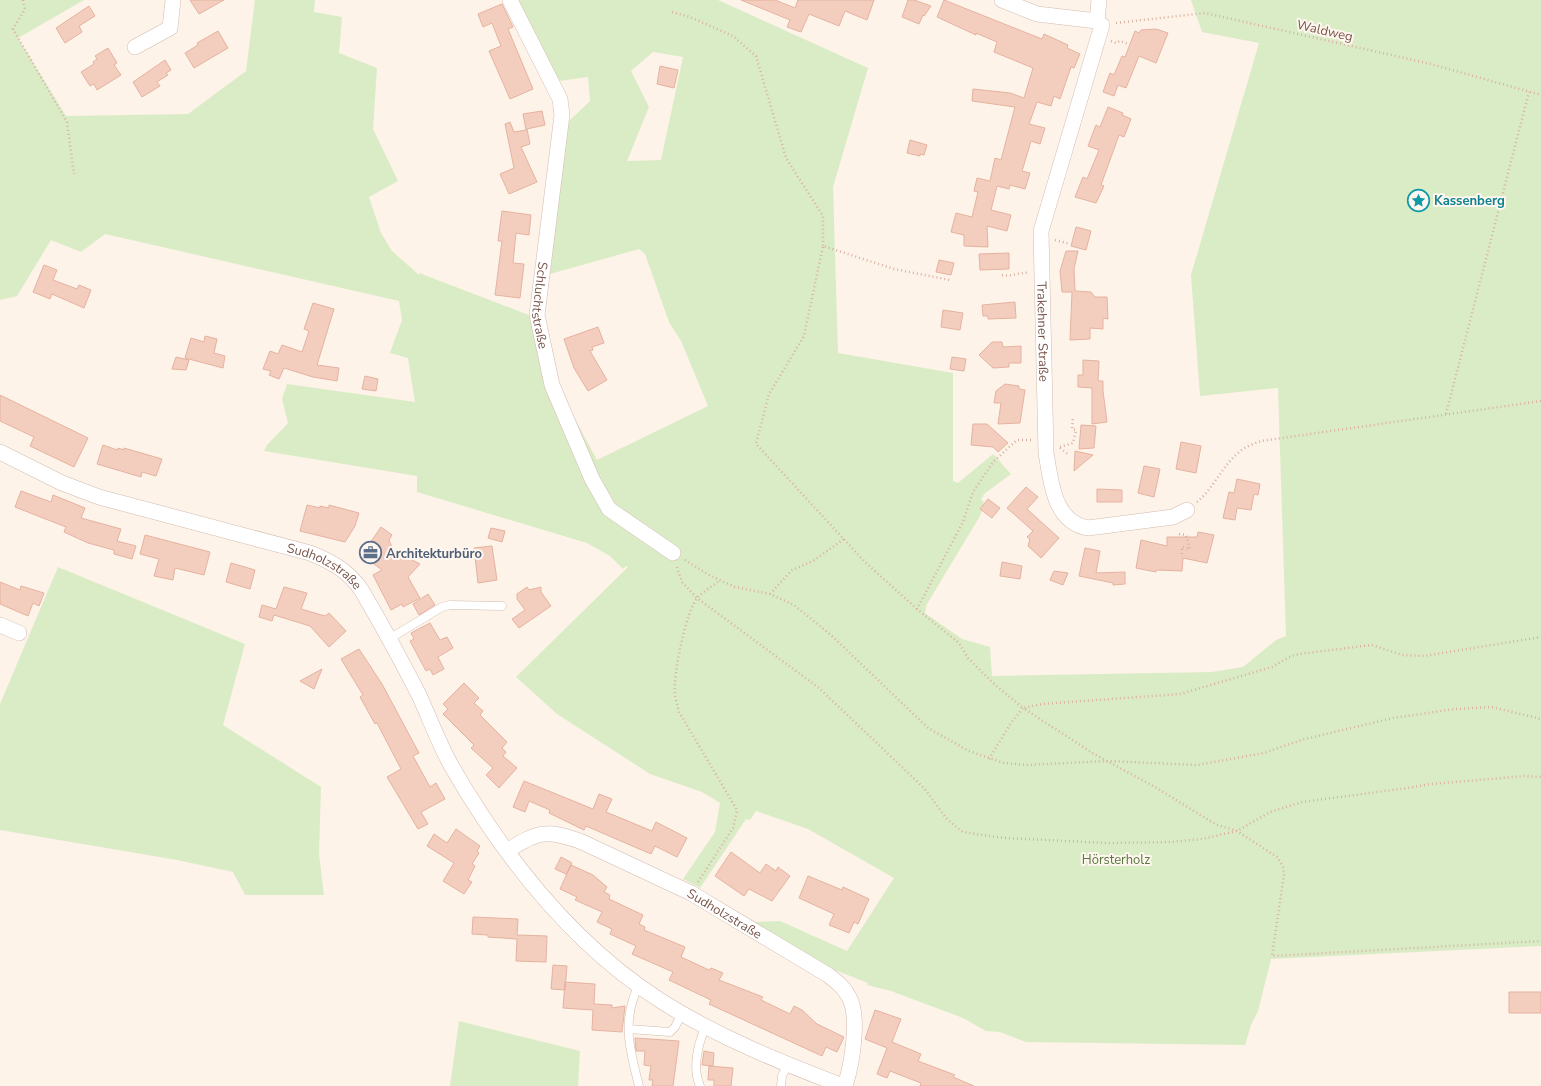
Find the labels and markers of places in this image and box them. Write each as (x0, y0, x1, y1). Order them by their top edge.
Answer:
place icon: Kassenberg (1405, 187, 1431, 213)
place label: Kassenberg (1434, 192, 1505, 210)
office icon: Architekturbüro (358, 540, 384, 566)
place label: Architekturbüro (386, 545, 482, 563)

